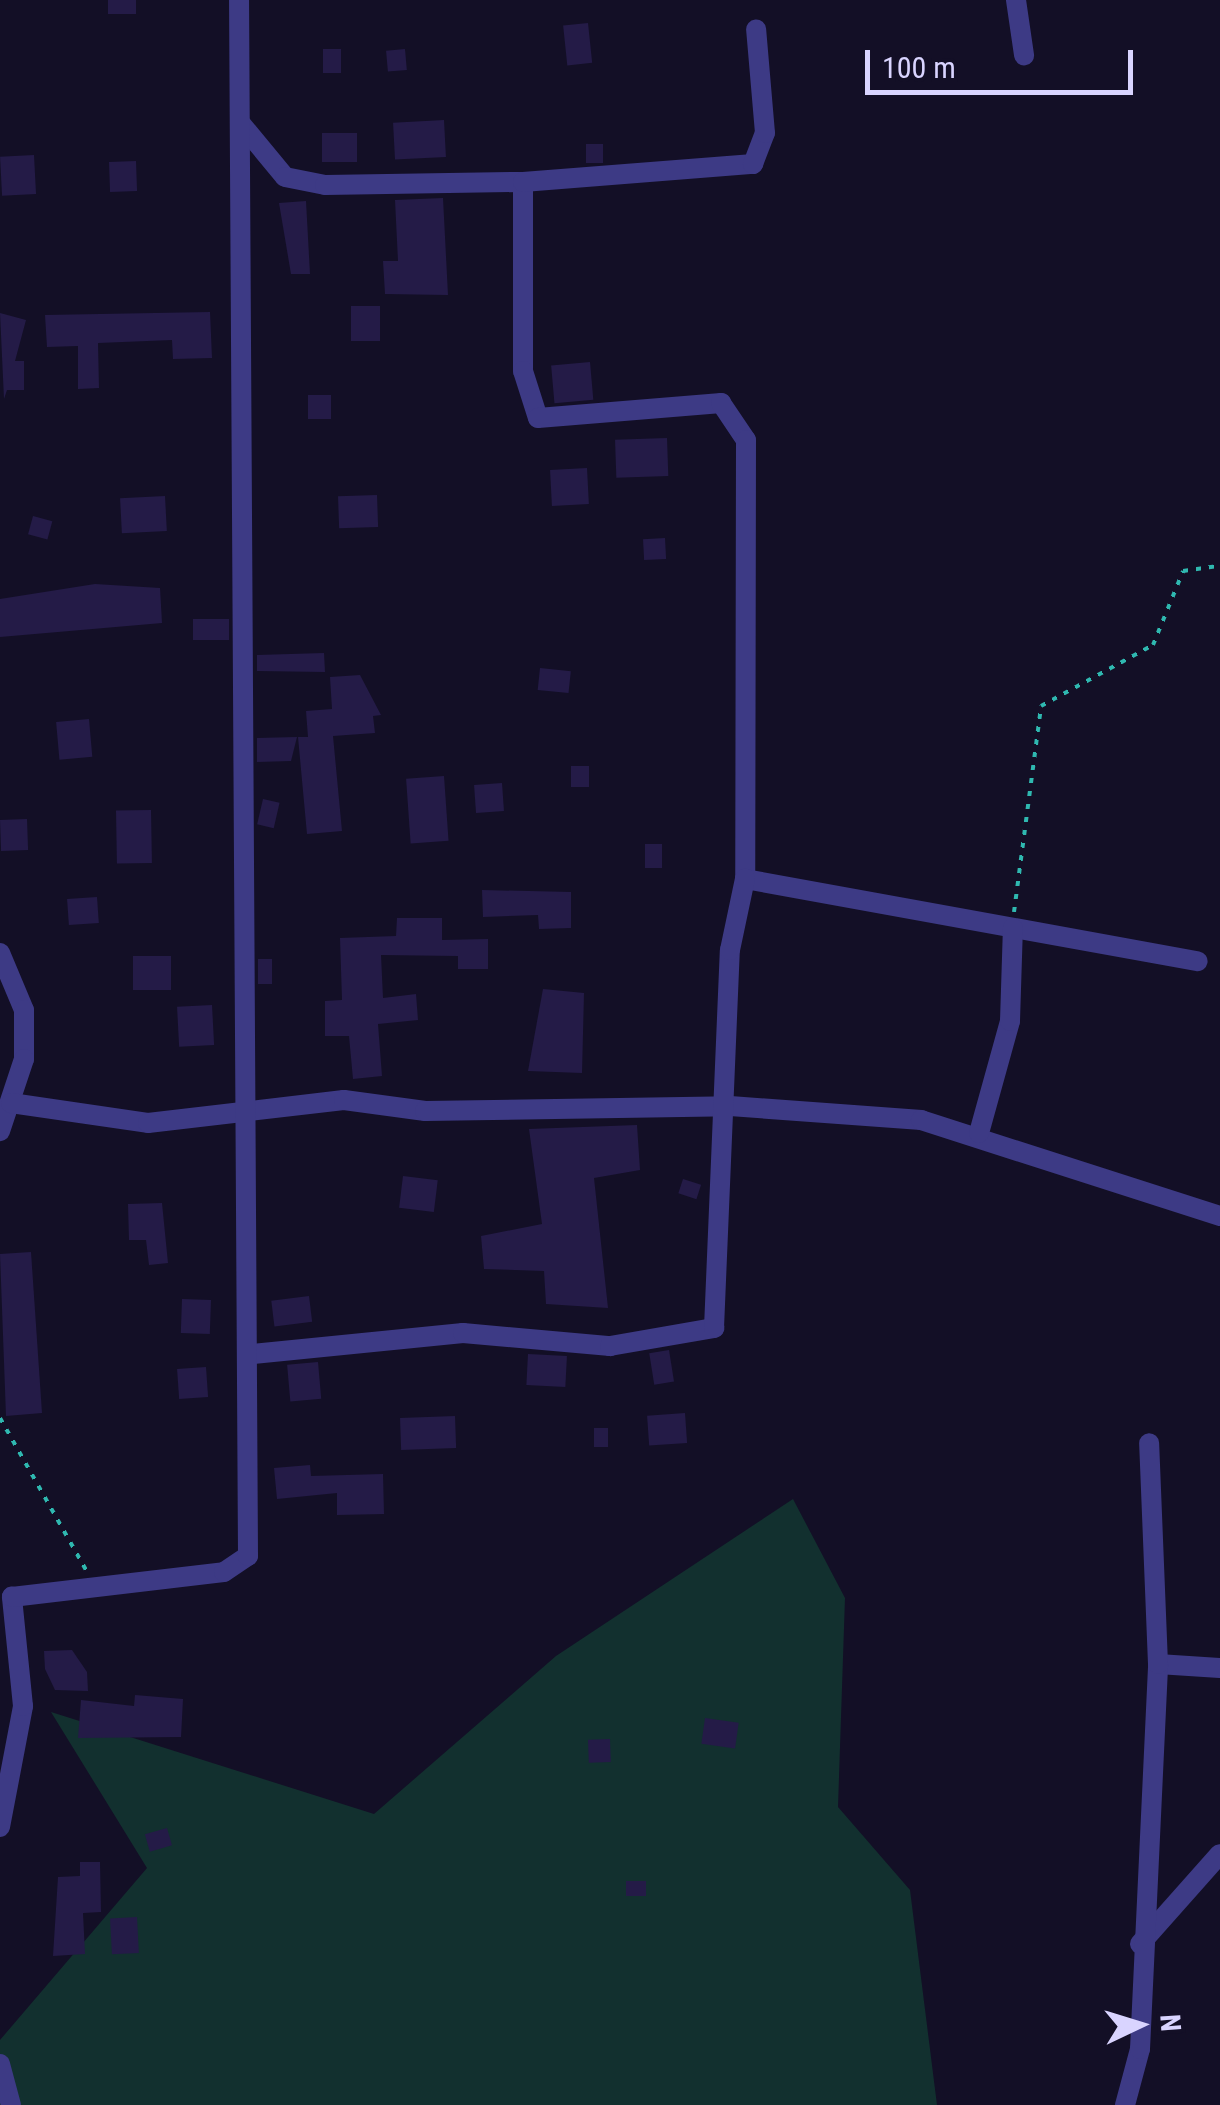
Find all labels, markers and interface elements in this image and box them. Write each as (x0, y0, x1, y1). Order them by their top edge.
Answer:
scale bar (870, 30, 1138, 92)
text: 100 m (882, 50, 956, 85)
north arrow (1090, 1975, 1190, 2075)
text: N (1153, 2013, 1187, 2033)

